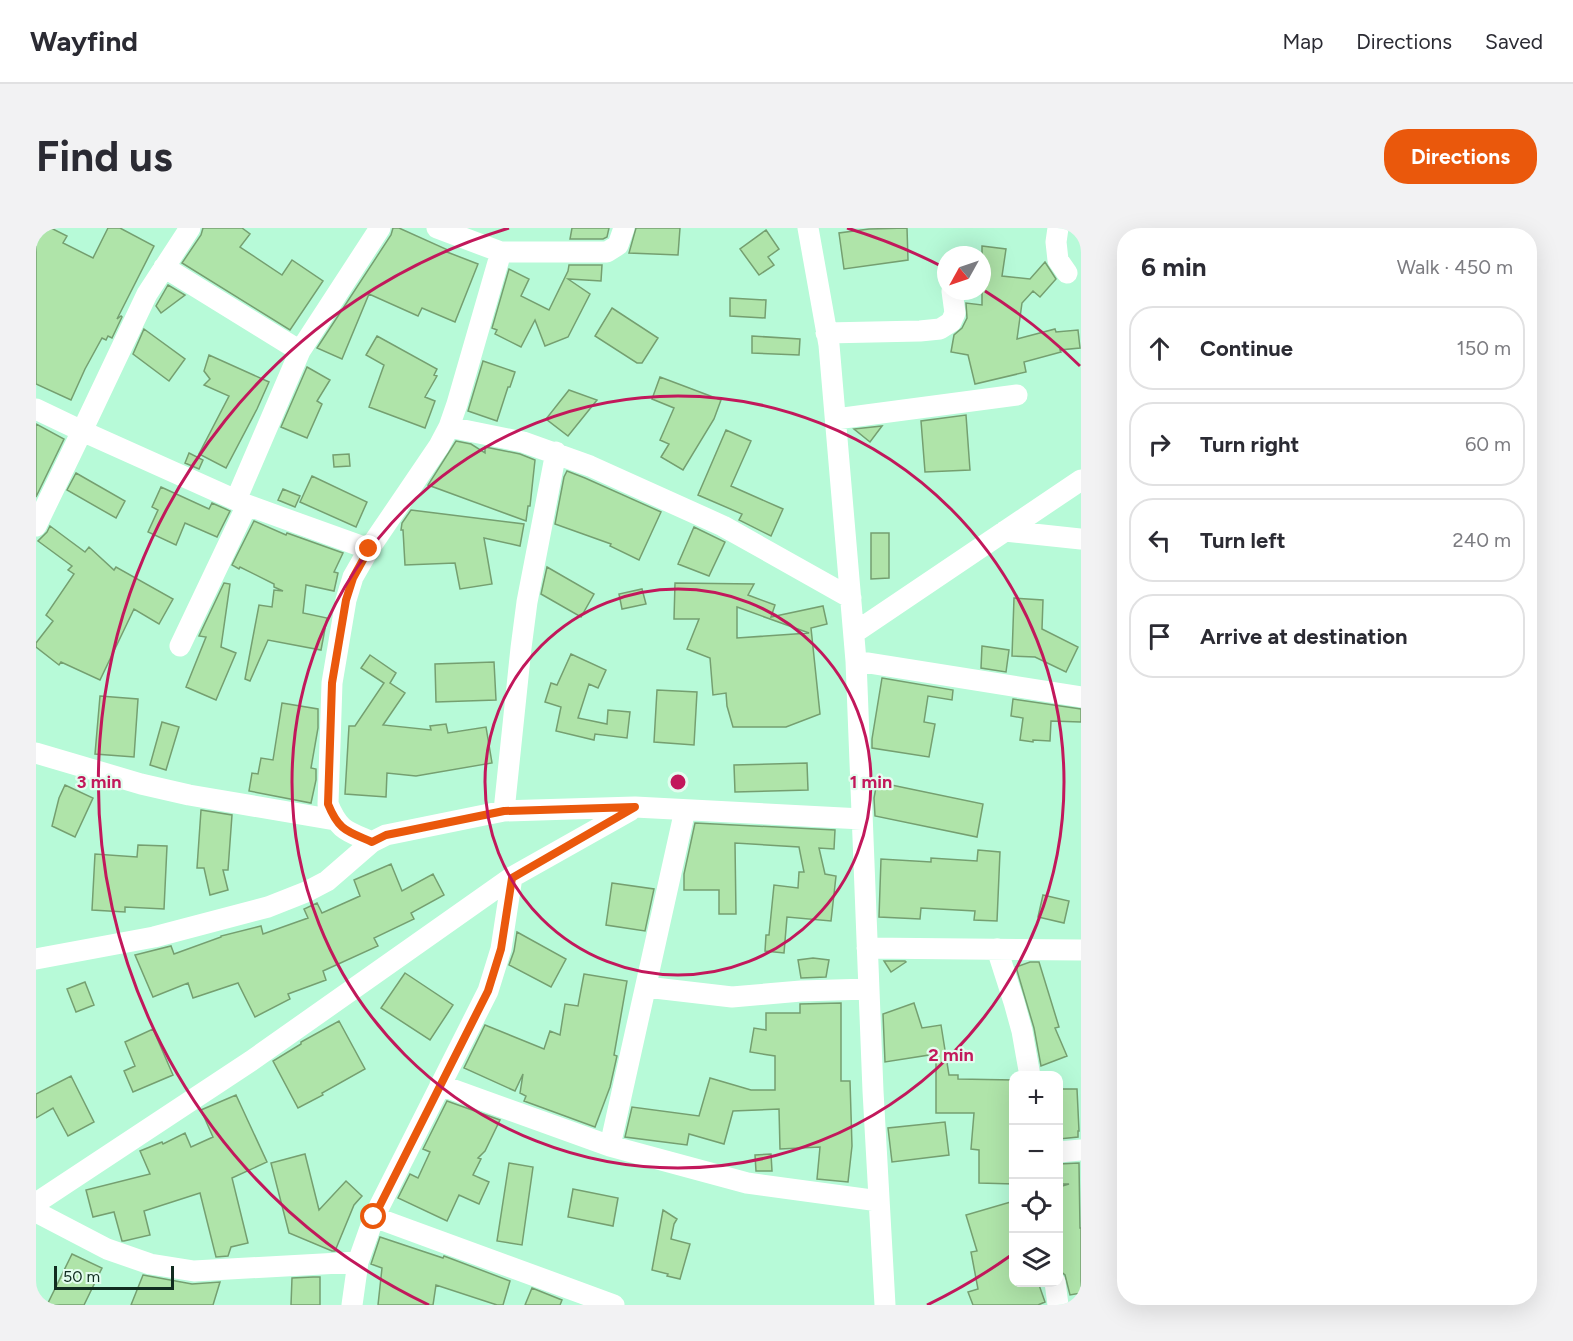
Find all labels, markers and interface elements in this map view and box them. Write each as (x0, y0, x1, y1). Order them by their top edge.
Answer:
text: Wayfind (30, 24, 138, 58)
text: Map (1282, 29, 1323, 54)
text: Directions (1356, 29, 1452, 54)
text: Saved (1485, 29, 1543, 54)
button: Directions (1384, 129, 1537, 184)
text: Find us (36, 131, 173, 182)
north arrow (937, 246, 991, 300)
text: 6 min (1141, 251, 1207, 283)
text: Walk · 450 m (1397, 255, 1513, 279)
icon: ahead (1143, 332, 1176, 365)
text: Continue (1200, 335, 1293, 362)
text: 150 m (1456, 336, 1511, 360)
icon: right (1143, 428, 1176, 461)
text: Turn right (1200, 431, 1299, 458)
text: 60 m (1465, 432, 1511, 456)
icon: left (1143, 524, 1176, 557)
text: Turn left (1200, 527, 1286, 554)
text: 240 m (1453, 528, 1511, 552)
route end (355, 535, 381, 561)
icon: arrive (1143, 620, 1176, 653)
text: Arrive at destination (1200, 623, 1408, 650)
text: 3 min (77, 771, 121, 793)
text: 1 min (850, 771, 892, 793)
centre of rings (668, 772, 688, 792)
text: 2 min (928, 1044, 974, 1066)
map controls (1009, 1071, 1063, 1287)
button: + (1009, 1071, 1063, 1125)
button: − (1009, 1125, 1063, 1179)
button: locate (1009, 1179, 1063, 1233)
route start (360, 1203, 386, 1229)
button: layers (1009, 1233, 1063, 1287)
scale bar (54, 1263, 174, 1290)
text: 50 m (63, 1267, 100, 1286)

